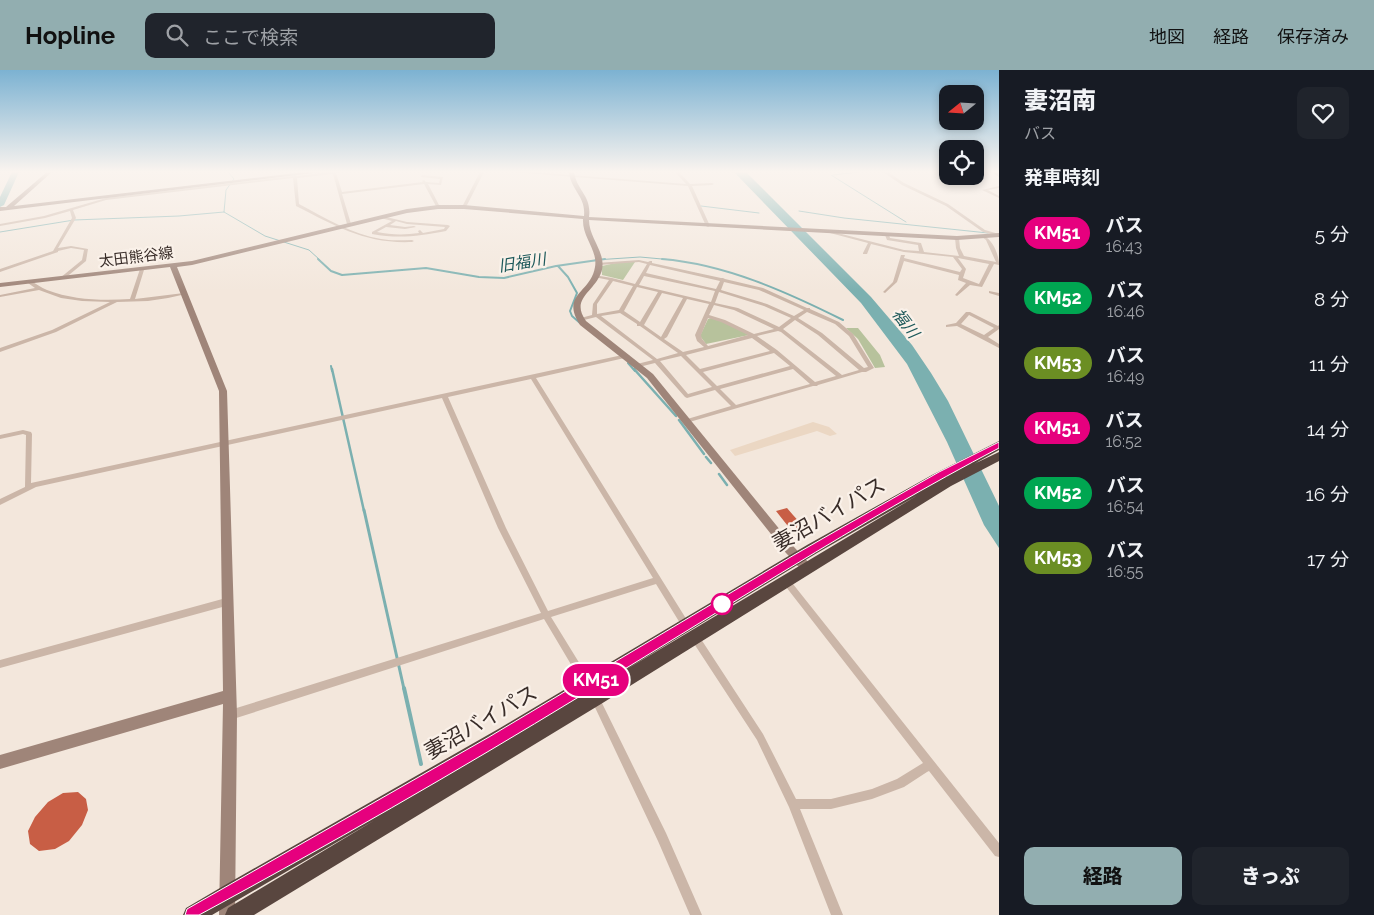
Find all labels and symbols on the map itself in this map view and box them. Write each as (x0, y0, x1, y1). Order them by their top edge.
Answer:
north arrow (939, 85, 984, 130)
street label: 太田熊谷線 (98, 243, 174, 271)
water label: 旧福川 (497, 249, 549, 276)
water label: 福川 (888, 305, 924, 343)
street label: 妻沼バイパス (768, 471, 889, 556)
unlabelled marker (711, 593, 733, 615)
line badge: KM51 (561, 664, 631, 696)
street label: 妻沼バイパス (420, 679, 541, 764)

